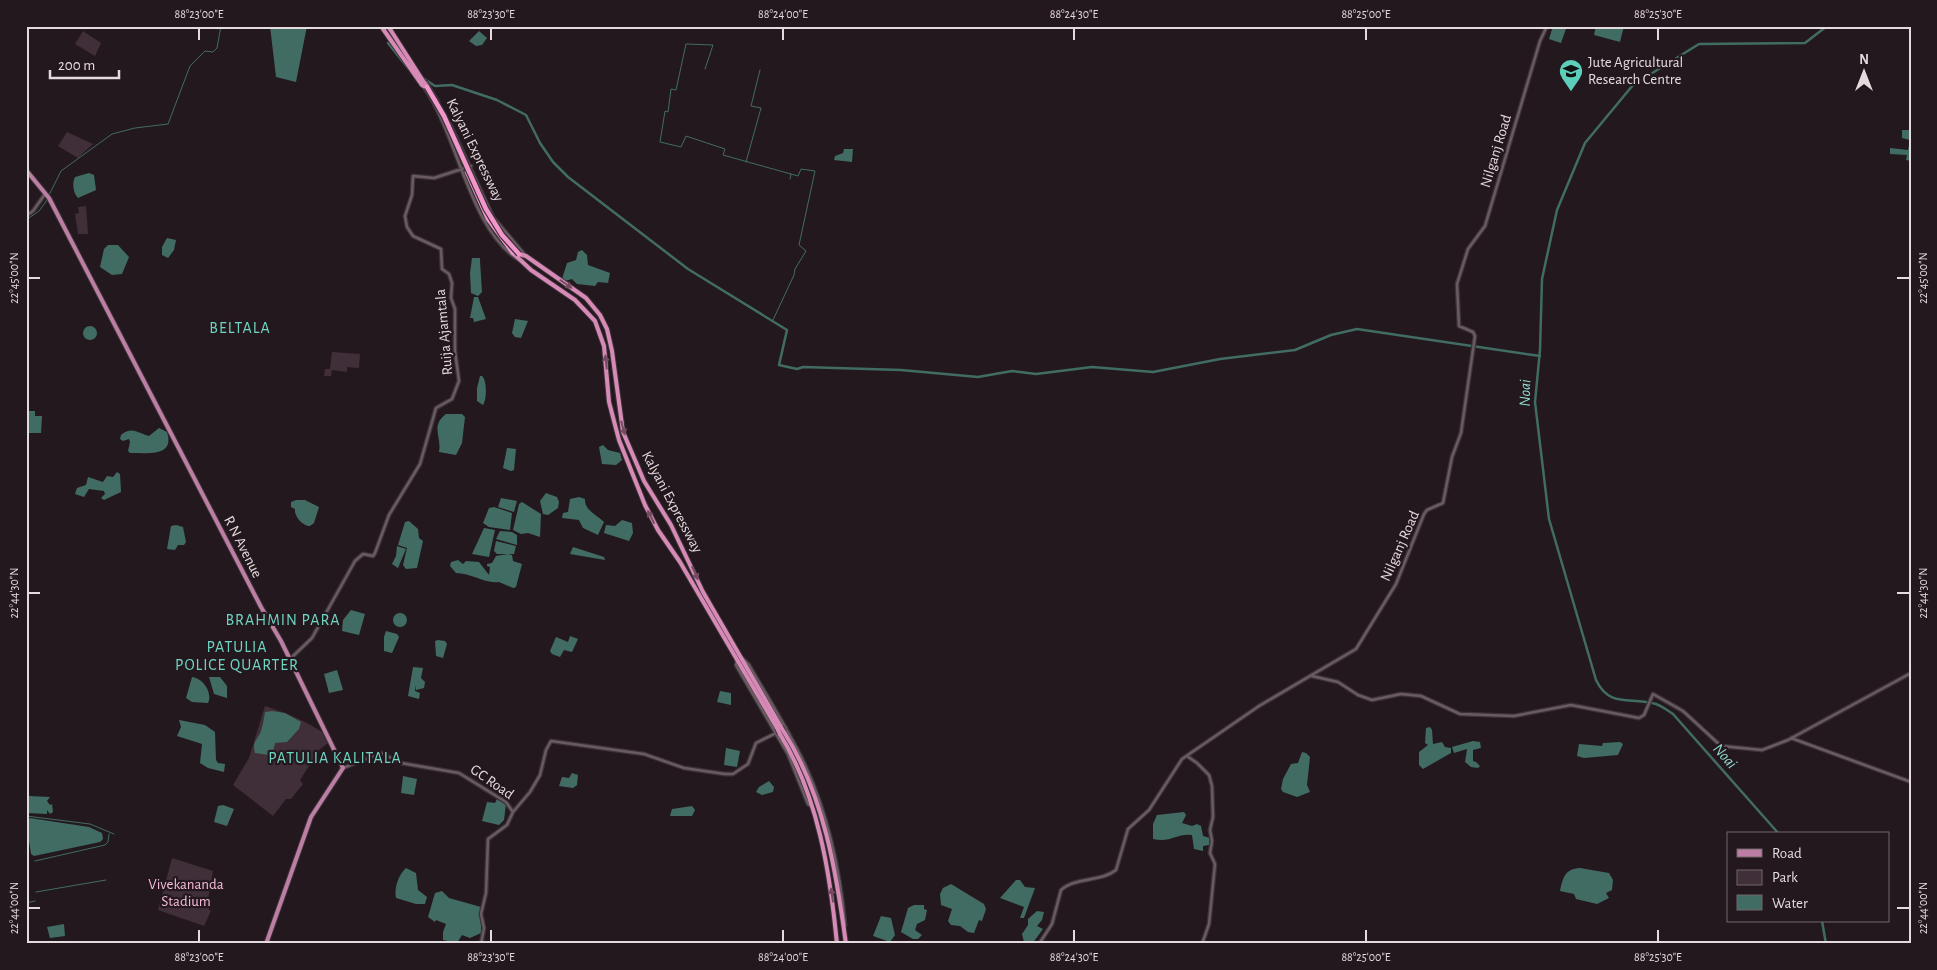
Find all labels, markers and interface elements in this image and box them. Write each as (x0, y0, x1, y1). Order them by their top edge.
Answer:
text: 88°23'00"E (174, 8, 224, 20)
text: 88°23'30"E (467, 8, 515, 20)
text: 88°24'00"E (758, 8, 808, 20)
text: 88°24'30"E (1050, 8, 1098, 20)
text: 88°25'00"E (1341, 8, 1391, 20)
text: 88°25'30"E (1634, 8, 1682, 20)
scale bar (50, 48, 119, 80)
north arrow (1840, 48, 1890, 98)
text: N (1859, 53, 1869, 67)
place label: Jute Agricultural Research Centre (1588, 55, 1683, 87)
text: 200 m (58, 58, 95, 73)
school or university icon: Jute Agricultural Research Centre (1558, 58, 1584, 92)
street label: Kalyani Expressway (444, 96, 507, 204)
street label: Nilganj Road (1478, 112, 1514, 189)
text: 22°45'00"N (8, 252, 20, 304)
text: 22°45'00"N (1917, 252, 1929, 304)
one-way arrow (559, 279, 573, 289)
street label: Ruija Ajamtala (433, 288, 455, 376)
district label: BELTALA (209, 320, 271, 336)
one-way arrow (602, 354, 610, 370)
water label: Noai (1517, 379, 1533, 407)
one-way arrow (619, 421, 627, 436)
street label: Kalyani Expressway (639, 449, 705, 556)
street label: Nilganj Road (1378, 508, 1422, 584)
one-way arrow (647, 510, 655, 524)
street label: R N Avenue (221, 514, 265, 580)
one-way arrow (692, 566, 700, 580)
text: 22°44'30"N (8, 568, 20, 618)
text: 22°44'30"N (1917, 568, 1929, 618)
district label: BRAHMIN PARA (225, 612, 341, 628)
district label: PATULIA POLICE QUARTER (175, 639, 299, 674)
water label: Noai (1710, 741, 1740, 772)
district label: PATULIA KALITALA (268, 750, 402, 766)
street label: GC Road (468, 762, 517, 802)
legend (1727, 832, 1890, 922)
text: Road (1772, 846, 1802, 861)
text: Park (1772, 870, 1798, 885)
park label: Vivekananda Stadium (148, 877, 224, 909)
text: 22°44'00"N (8, 882, 20, 934)
text: 22°44'00"N (1917, 882, 1929, 934)
one-way arrow (828, 887, 836, 903)
text: Water (1772, 896, 1808, 911)
text: 88°23'00"E (174, 951, 224, 963)
text: 88°23'30"E (467, 951, 515, 963)
text: 88°24'00"E (758, 951, 808, 963)
text: 88°24'30"E (1050, 951, 1098, 963)
text: 88°25'00"E (1341, 951, 1391, 963)
text: 88°25'30"E (1634, 951, 1682, 963)

